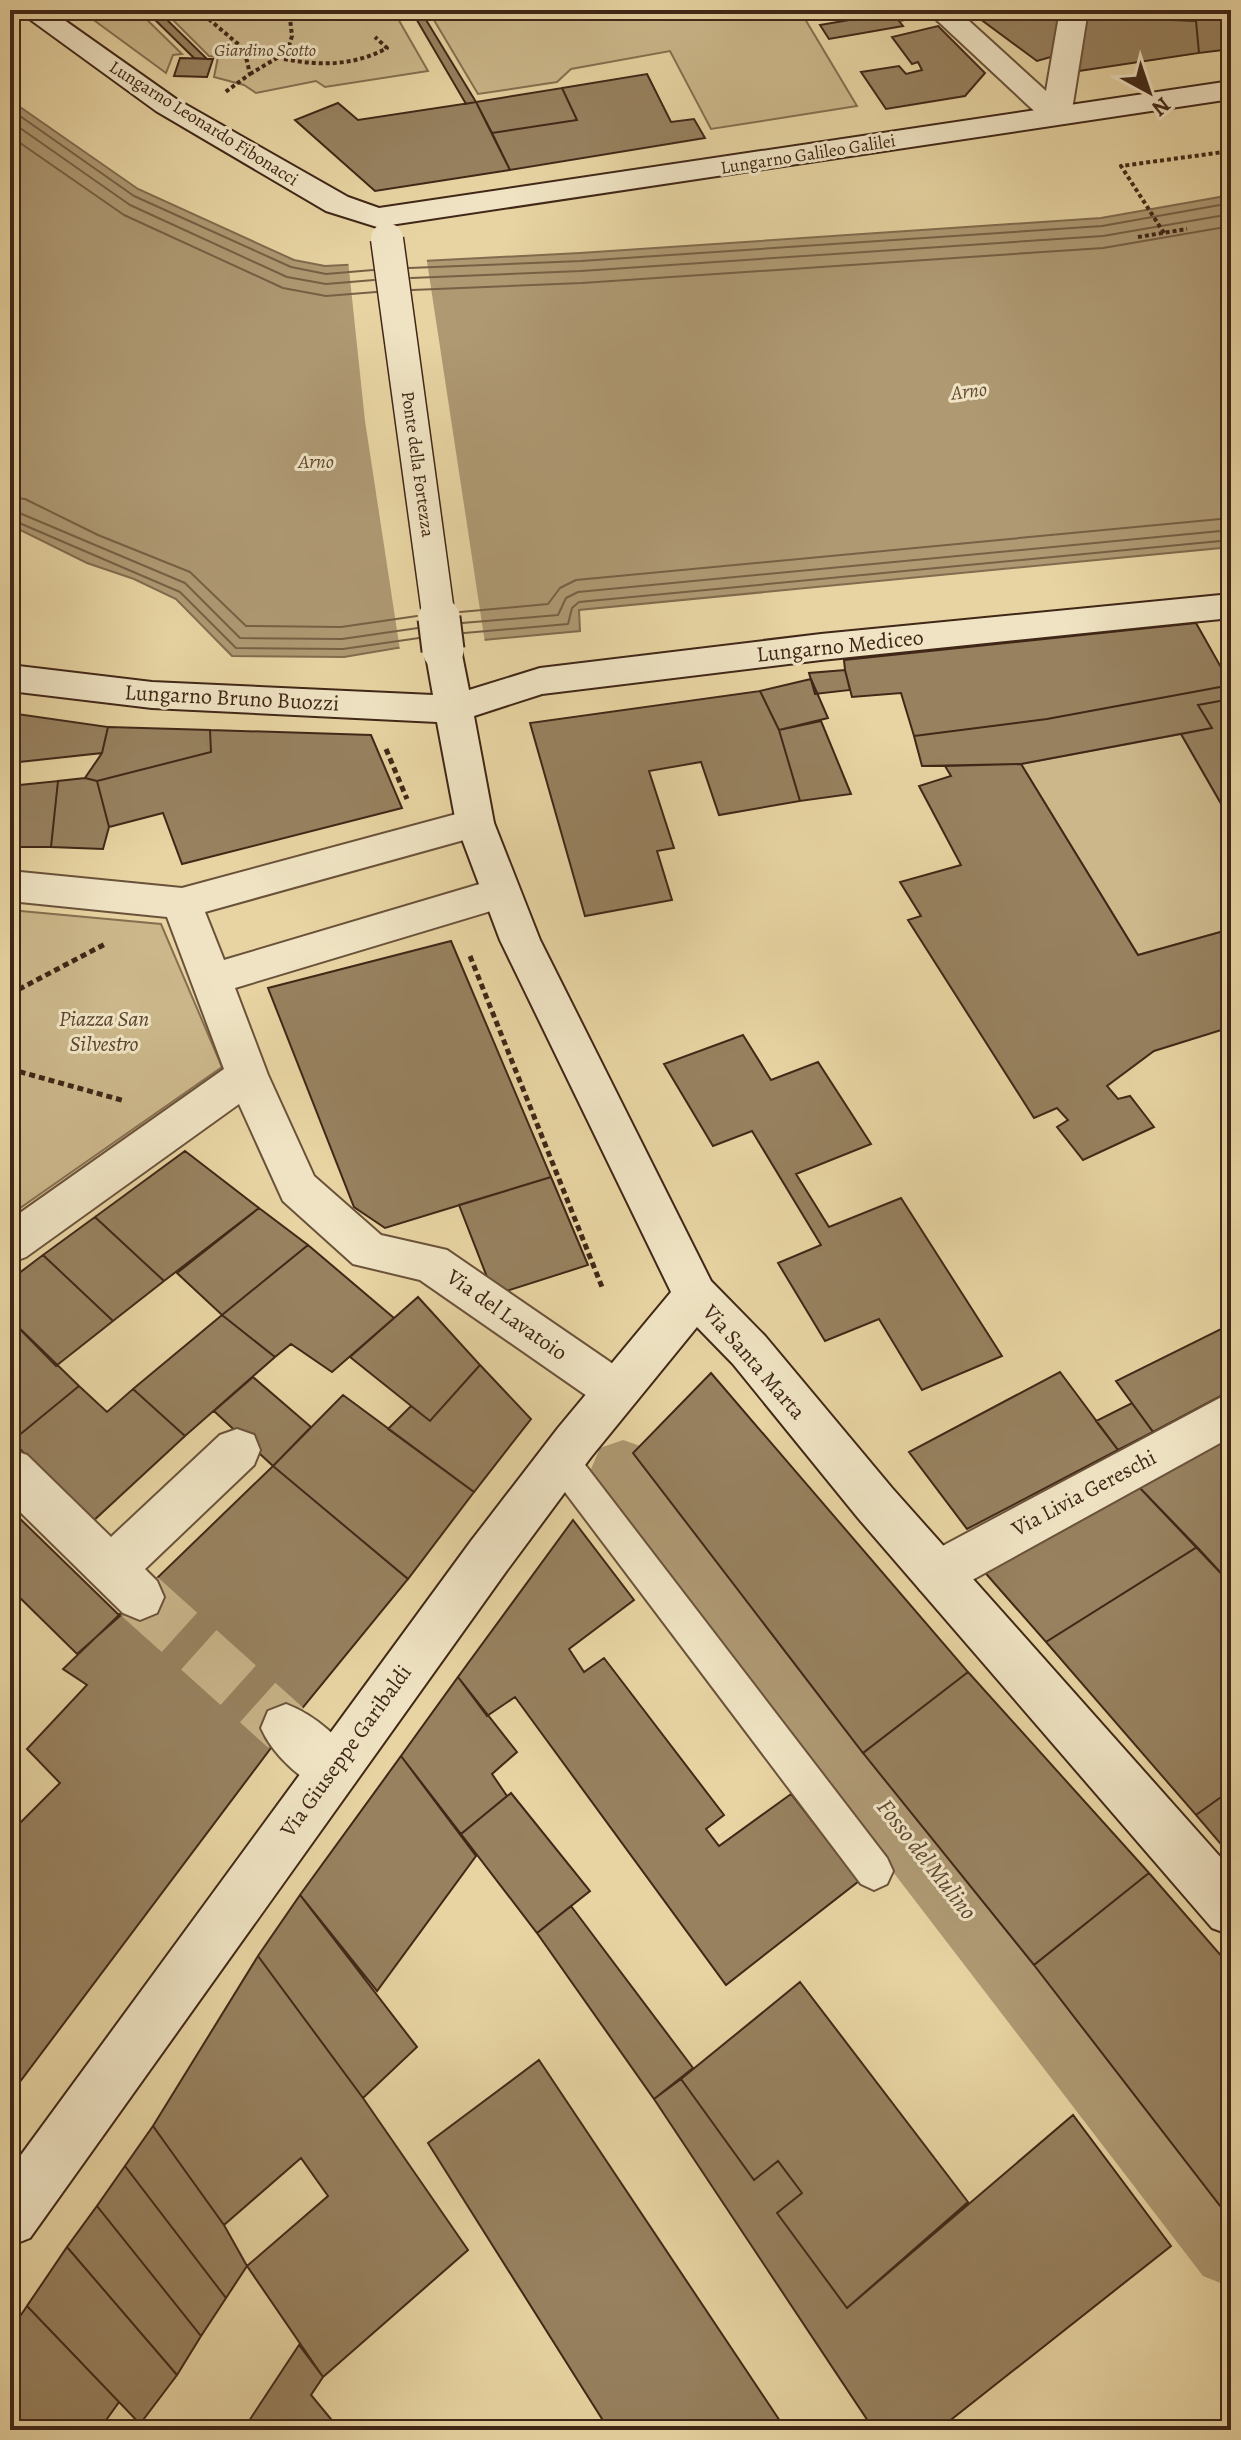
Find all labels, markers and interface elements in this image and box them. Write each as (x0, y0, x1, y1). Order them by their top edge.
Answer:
park label: Giardino Scotto (214, 38, 316, 62)
north arrow (1109, 52, 1189, 132)
street label: Lungarno Leonardo Fibonacci (105, 55, 303, 191)
text: N (1145, 90, 1177, 123)
street label: Lungarno Galileo Galilei (719, 128, 897, 180)
water label: Arno (949, 375, 988, 407)
street label: Ponte della Fortezza (396, 389, 440, 539)
water label: Arno (297, 448, 334, 475)
street label: Lungarno Mediceo (755, 622, 925, 670)
street label: Lungarno Bruno Buozzi (124, 677, 340, 719)
park label: Piazza San Silvestro (59, 1004, 149, 1059)
street label: Via del Lavatoio (440, 1262, 573, 1368)
street label: Via Santa Marta (695, 1297, 813, 1426)
street label: Via Livia Gereschi (1006, 1442, 1161, 1544)
street label: Via Giuseppe Garibaldi (273, 1659, 419, 1844)
water label: Fosso del Mulino (870, 1792, 984, 1926)

